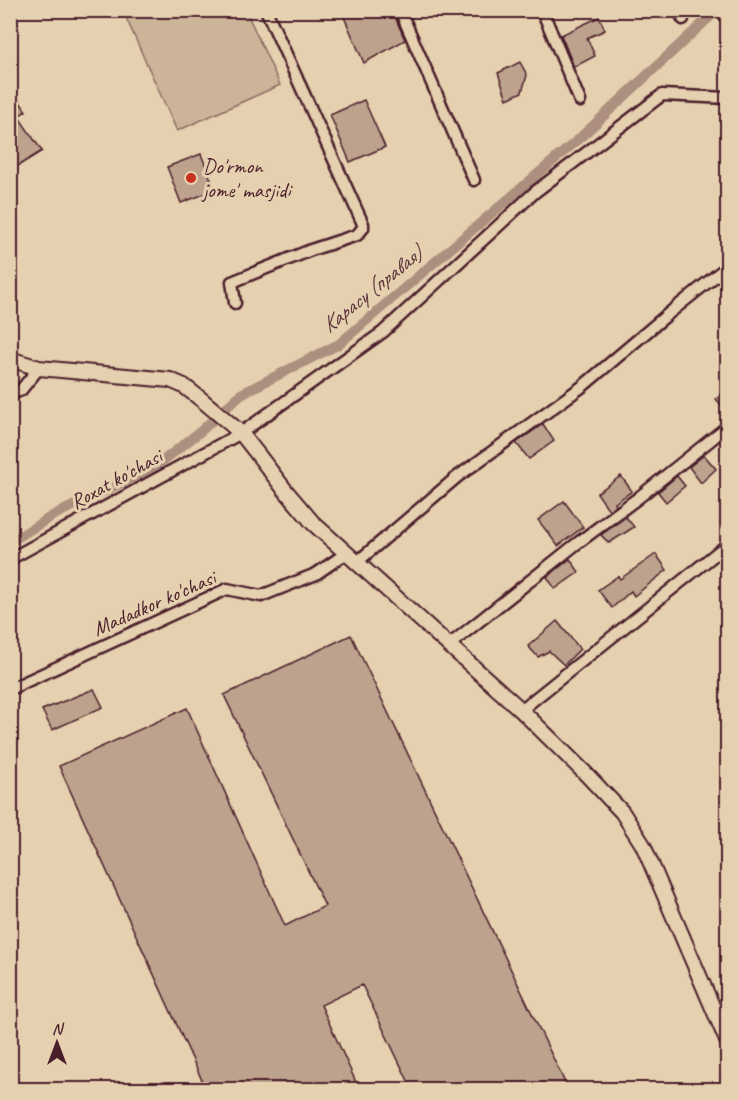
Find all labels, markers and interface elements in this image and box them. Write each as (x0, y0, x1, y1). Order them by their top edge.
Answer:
place label: Do'rmon jome' masjidi (201, 153, 293, 203)
marker: Do'rmon jome' masjidi (184, 171, 198, 185)
water label: Карасу (правая) (316, 238, 431, 339)
street label: Roxat ko'chasi (66, 442, 169, 515)
street label: Madadkor ko'chasi (89, 563, 222, 642)
north arrow (27, 1013, 87, 1073)
text: N (52, 1019, 65, 1039)

